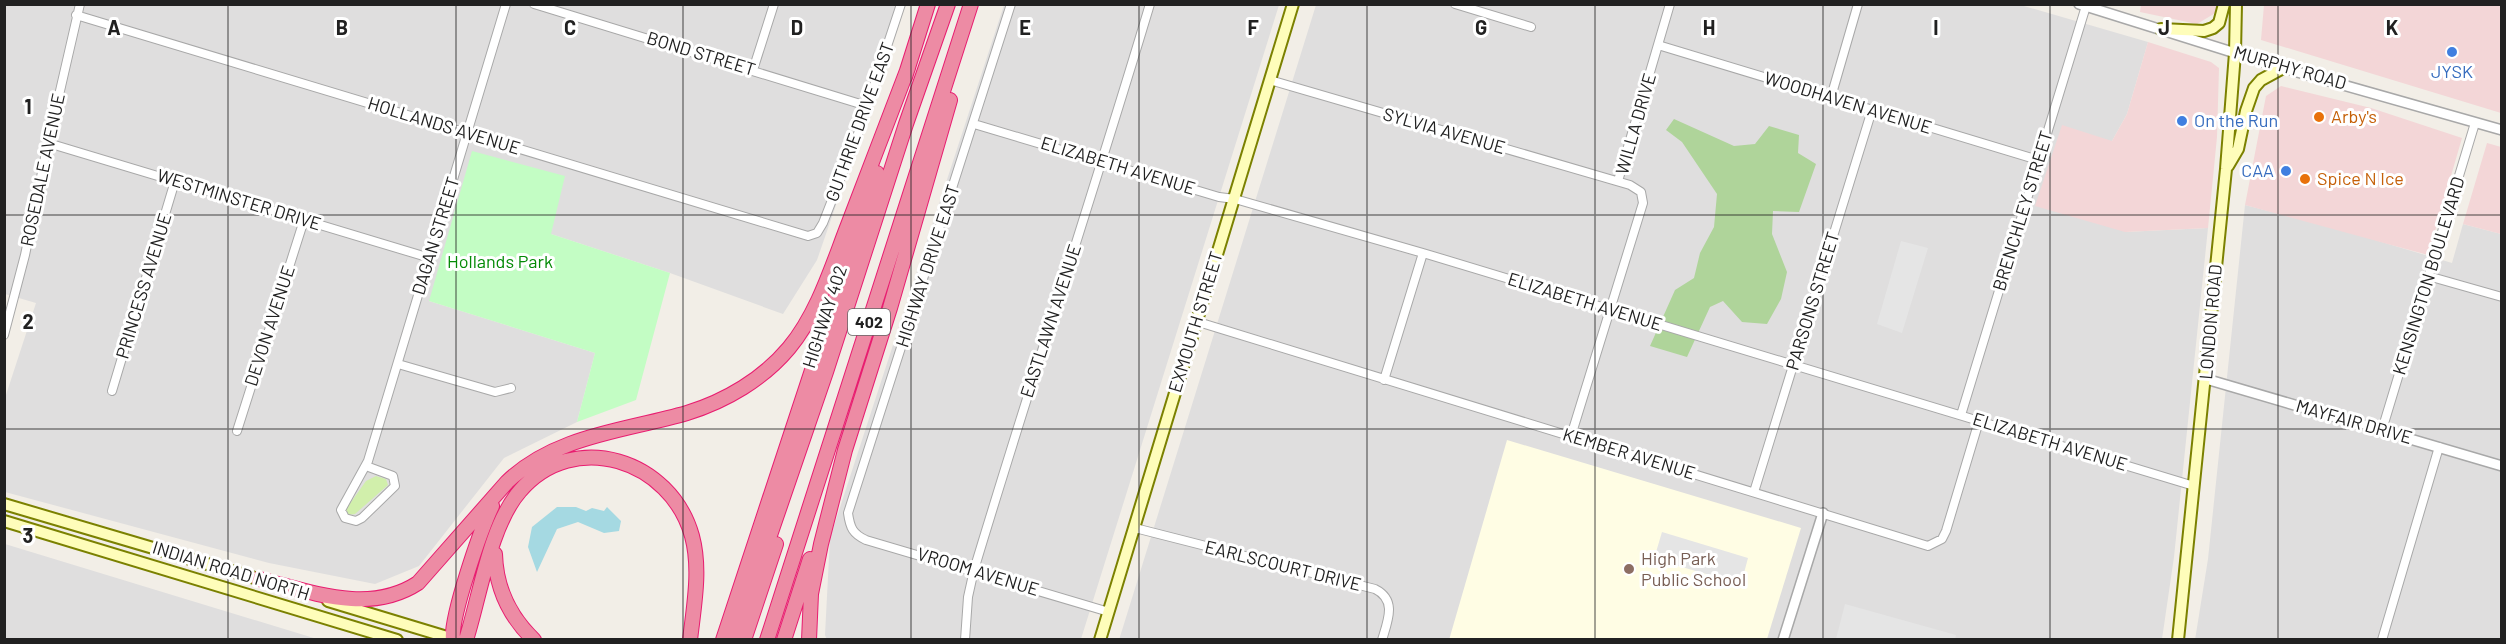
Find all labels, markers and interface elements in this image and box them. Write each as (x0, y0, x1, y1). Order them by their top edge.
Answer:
text: A (107, 15, 121, 39)
text: B (336, 15, 348, 39)
text: C (564, 15, 576, 39)
text: D (791, 15, 803, 39)
text: E (1019, 15, 1031, 39)
text: F (1247, 15, 1259, 39)
text: G (1475, 15, 1487, 39)
text: H (1703, 15, 1715, 39)
text: I (1933, 15, 1939, 39)
text: J (2158, 15, 2170, 39)
text: K (2386, 15, 2399, 39)
street label: BOND STREET (644, 26, 758, 80)
street label: GUTHRIE DRIVE EAST (820, 39, 898, 204)
street label: MURPHY ROAD (2231, 40, 2349, 94)
marker: JYSK (2445, 45, 2459, 59)
place label: JYSK (2431, 60, 2473, 82)
street label: WOODHAVEN AVENUE (1762, 66, 1935, 138)
street label: WILLA DRIVE (1610, 71, 1660, 177)
street label: ROSEDALE AVENUE (15, 91, 69, 248)
street label: HOLLANDS AVENUE (365, 91, 523, 159)
text: 1 (24, 94, 32, 118)
street label: SYLVIA AVENUE (1381, 102, 1508, 158)
place label: Arby's (2331, 105, 2377, 127)
place label: On the Run (2194, 109, 2278, 131)
marker: Arby's (2312, 110, 2326, 124)
marker: On the Run (2175, 114, 2189, 128)
street label: BRENCHLEY STREET (1987, 128, 2057, 293)
street label: ELIZABETH AVENUE (1038, 131, 1198, 199)
place label: CAA (2241, 159, 2274, 181)
street label: WESTMINSTER DRIVE (155, 164, 324, 234)
marker: CAA (2279, 164, 2293, 178)
place label: Spice N Ice (2317, 167, 2404, 189)
marker: Spice N Ice (2298, 172, 2312, 186)
street label: DAGAN STREET (407, 174, 463, 298)
street label: KENSINGTON BOULEVARD (2387, 174, 2469, 377)
street label: HIGHWAY DRIVE EAST (890, 181, 964, 350)
street label: PRINCESS AVENUE (110, 210, 176, 361)
street label: PARSONS STREET (1781, 229, 1844, 373)
street label: EASTLAWN AVENUE (1015, 241, 1085, 400)
street label: EXMOUTH STREET (1163, 249, 1227, 395)
park label: Hollands Park (447, 250, 553, 272)
street label: DEVON AVENUE (239, 263, 299, 389)
street label: HIGHWAY 402 (797, 263, 851, 371)
street label: LONDON ROAD (2194, 263, 2226, 380)
street label: ELIZABETH AVENUE (1505, 267, 1665, 335)
text: 2 (22, 309, 34, 333)
road number: 402 (848, 309, 890, 335)
street label: MAYFAIR DRIVE (2294, 394, 2415, 448)
street label: ELIZABETH AVENUE (1970, 407, 2130, 475)
street label: KEMBER AVENUE (1560, 422, 1698, 484)
text: 3 (23, 523, 33, 547)
street label: EARLSCOURT DRIVE (1203, 535, 1364, 595)
street label: INDIAN ROAD NORTH (150, 536, 313, 604)
street label: VROOM AVENUE (915, 542, 1042, 600)
place label: High Park Public School (1641, 547, 1746, 590)
marker: High Park Public School (1622, 562, 1636, 576)

